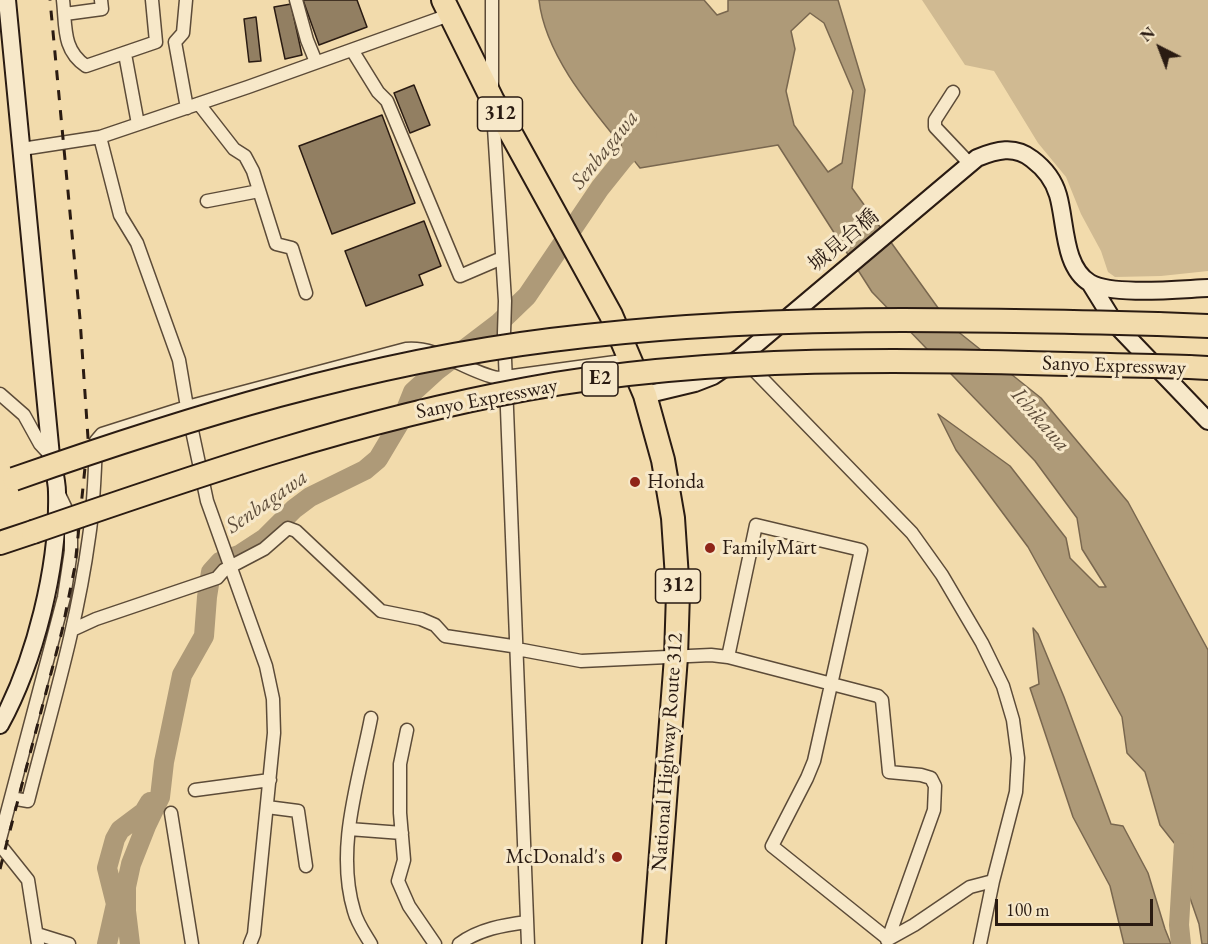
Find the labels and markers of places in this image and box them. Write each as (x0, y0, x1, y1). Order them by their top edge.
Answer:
place label: Honda (647, 469, 704, 495)
marker: Honda (628, 475, 642, 489)
place label: FamilyMart (722, 535, 817, 561)
marker: FamilyMart (703, 541, 717, 555)
place label: McDonald's (506, 844, 605, 870)
marker: McDonald's (610, 850, 624, 864)

